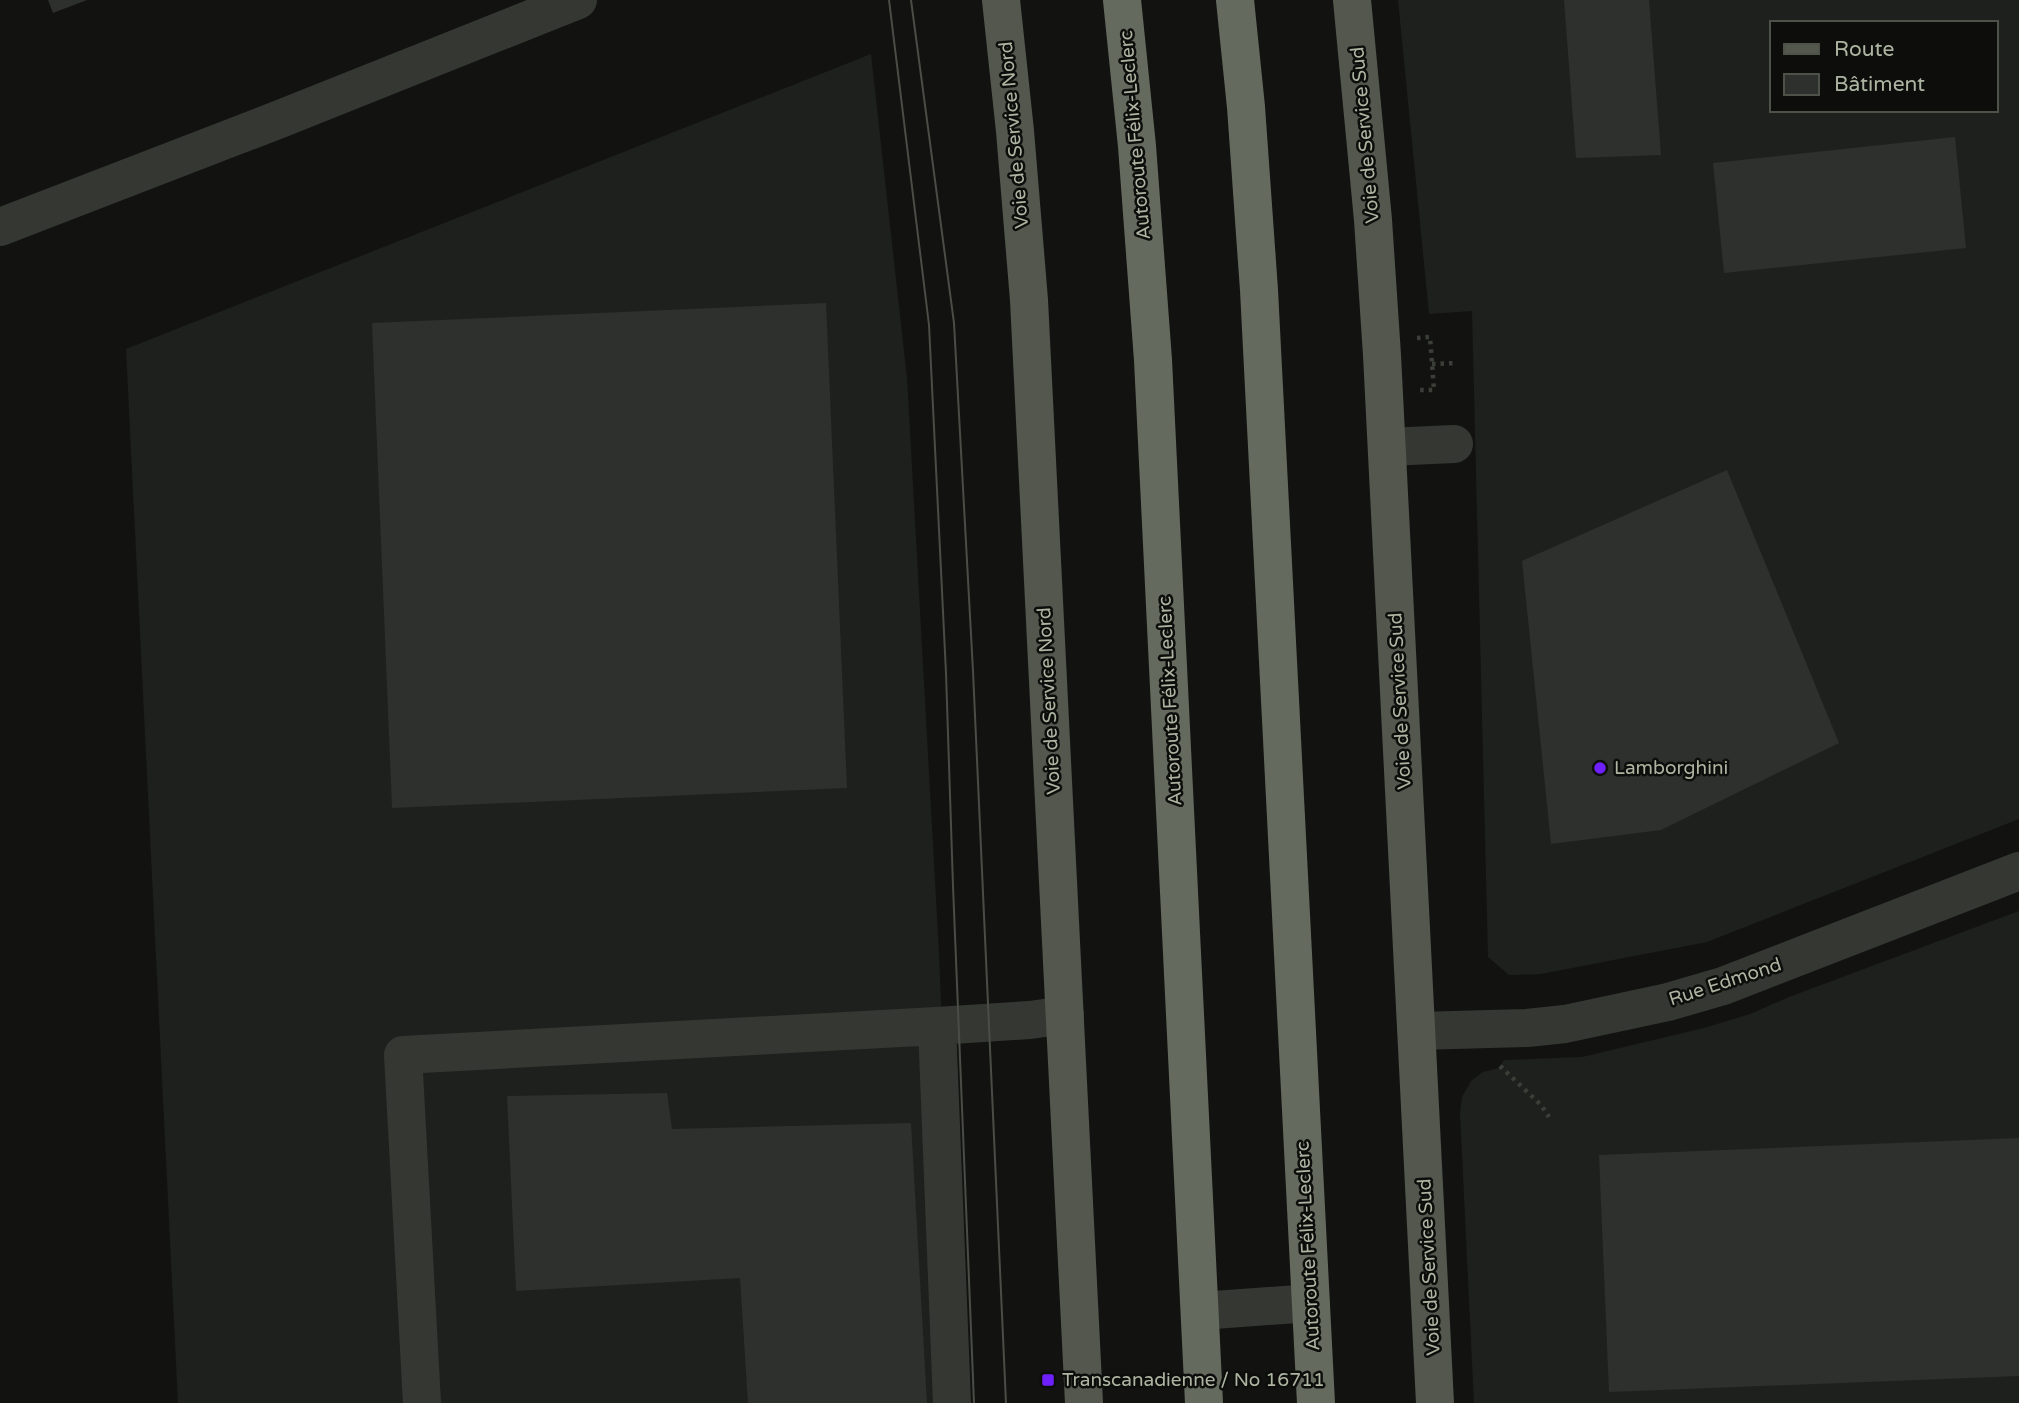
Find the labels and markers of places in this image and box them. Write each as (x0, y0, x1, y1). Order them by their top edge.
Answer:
place label: Lamborghini (1614, 757, 1728, 779)
marker: Lamborghini (1592, 760, 1608, 776)
place label: Transcanadienne / No 16711 (1062, 1369, 1325, 1391)
marker: Transcanadienne / No 16711 (1040, 1372, 1056, 1388)

